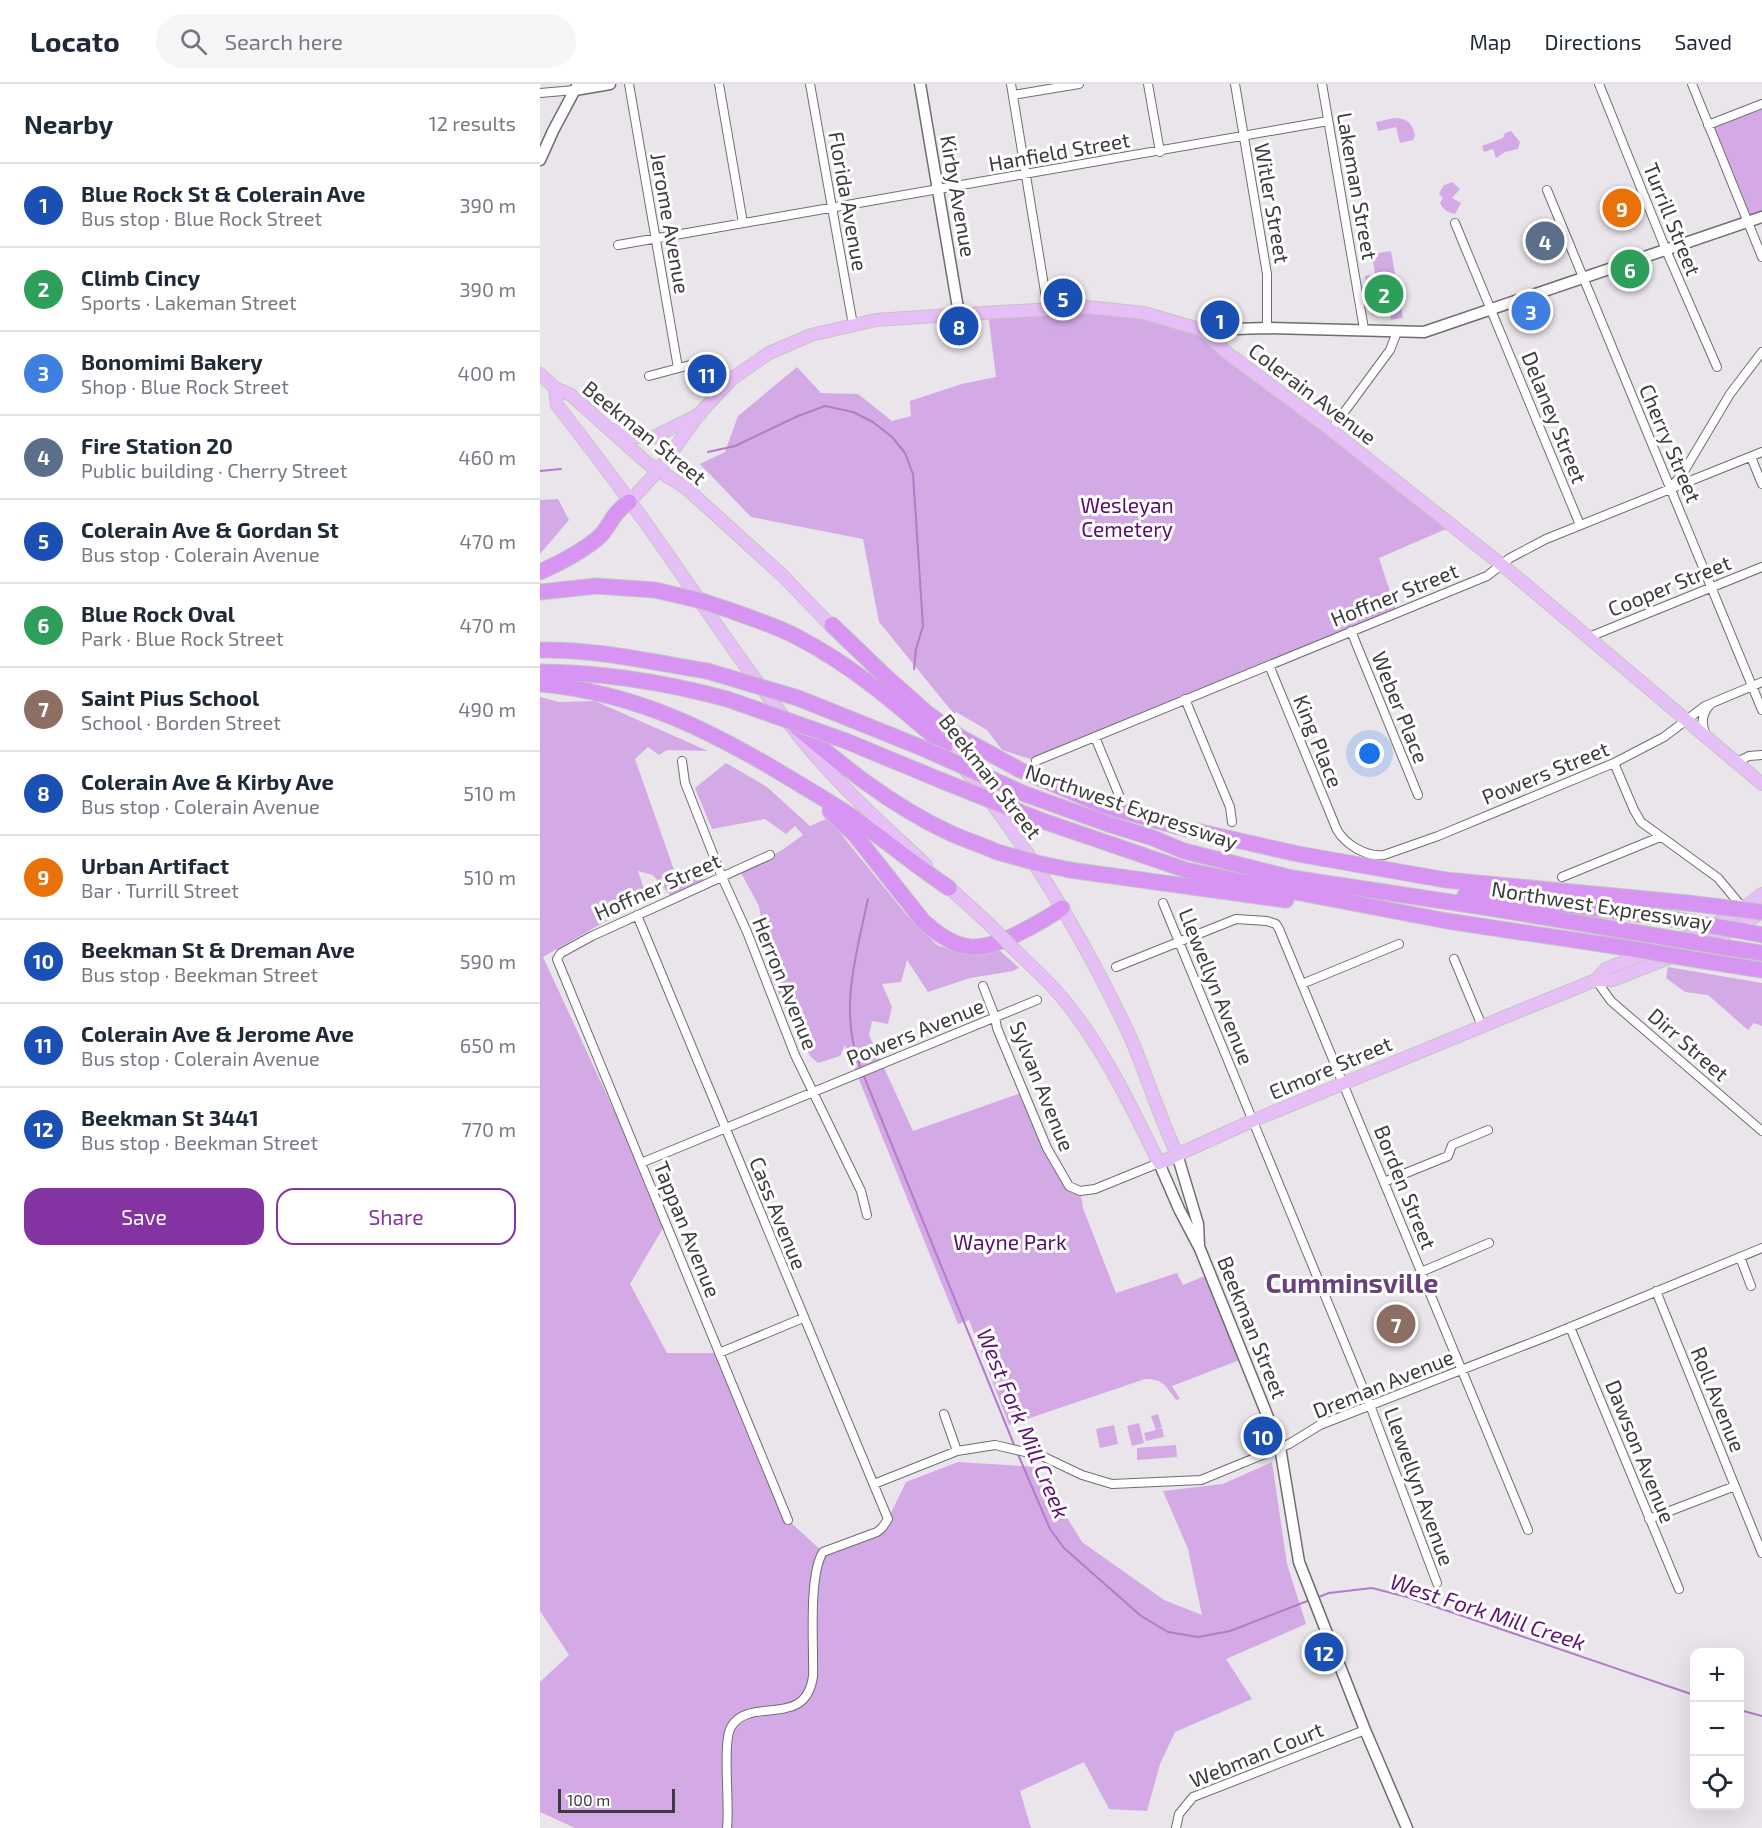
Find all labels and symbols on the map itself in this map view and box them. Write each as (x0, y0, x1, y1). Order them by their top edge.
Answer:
street label: Lakeman Street (1333, 110, 1383, 262)
street label: Hanfield Street (986, 126, 1132, 176)
street label: Florida Avenue (824, 129, 874, 273)
street label: Kirby Avenue (936, 133, 982, 259)
street label: Witler Street (1250, 141, 1296, 265)
street label: Jerome Avenue (646, 151, 696, 295)
street label: Turrill Street (1639, 159, 1707, 279)
pin: 9 (1602, 186, 1642, 230)
pin: 4 (1526, 218, 1564, 264)
pin: 6 (1610, 246, 1650, 291)
pin: 2 (1364, 272, 1404, 316)
pin: 5 (1044, 276, 1082, 320)
pin: 3 (1512, 288, 1550, 334)
pin: 1 (1200, 298, 1240, 342)
pin: 8 (940, 304, 978, 348)
street label: Colerain Avenue (1244, 337, 1382, 449)
street label: Delaney Street (1517, 347, 1593, 487)
pin: 11 (688, 352, 726, 396)
street label: Beekman Street (578, 375, 712, 489)
street label: Cherry Street (1635, 380, 1707, 506)
park label: Wesleyan Cemetery (1080, 492, 1174, 541)
street label: Cooper Street (1604, 549, 1734, 621)
street label: Hoffner Street (1327, 557, 1461, 631)
street label: Weber Place (1367, 647, 1435, 767)
street label: King Place (1289, 691, 1349, 791)
street label: Beekman Street (935, 709, 1047, 843)
street label: Powers Street (1478, 735, 1612, 809)
your location (1355, 739, 1384, 768)
street label: Northwest Expressway (1023, 758, 1241, 854)
street label: Hoffner Street (590, 847, 724, 925)
street label: Northwest Expressway (1490, 875, 1714, 935)
street label: Llewellyn Avenue (1174, 904, 1260, 1068)
street label: Herron Avenue (748, 913, 824, 1053)
street label: Powers Avenue (842, 992, 988, 1070)
street label: Dirr Street (1644, 1002, 1734, 1086)
street label: Sylvan Avenue (1006, 1017, 1080, 1155)
street label: Elmore Street (1265, 1030, 1395, 1104)
street label: Borden Street (1370, 1121, 1442, 1253)
street label: Cass Avenue (745, 1153, 813, 1273)
street label: Tappan Avenue (649, 1157, 727, 1301)
park label: Wayne Park (953, 1229, 1067, 1254)
street label: Beekman Street (1213, 1252, 1293, 1402)
district label: Cumminsville (1265, 1266, 1439, 1298)
pin: 7 (1376, 1302, 1416, 1346)
water label: West Fork Mill Creek (972, 1324, 1076, 1522)
street label: Dreman Avenue (1309, 1343, 1457, 1423)
street label: Roll Avenue (1687, 1343, 1751, 1455)
street label: Dawson Avenue (1601, 1376, 1681, 1526)
street label: Llewellyn Avenue (1380, 1403, 1460, 1569)
pin: 10 (1244, 1414, 1282, 1458)
water label: West Fork Mill Creek (1387, 1567, 1589, 1655)
pin: 12 (1304, 1630, 1344, 1674)
street label: Webman Court (1186, 1716, 1326, 1792)
scale bar (558, 1786, 675, 1814)

